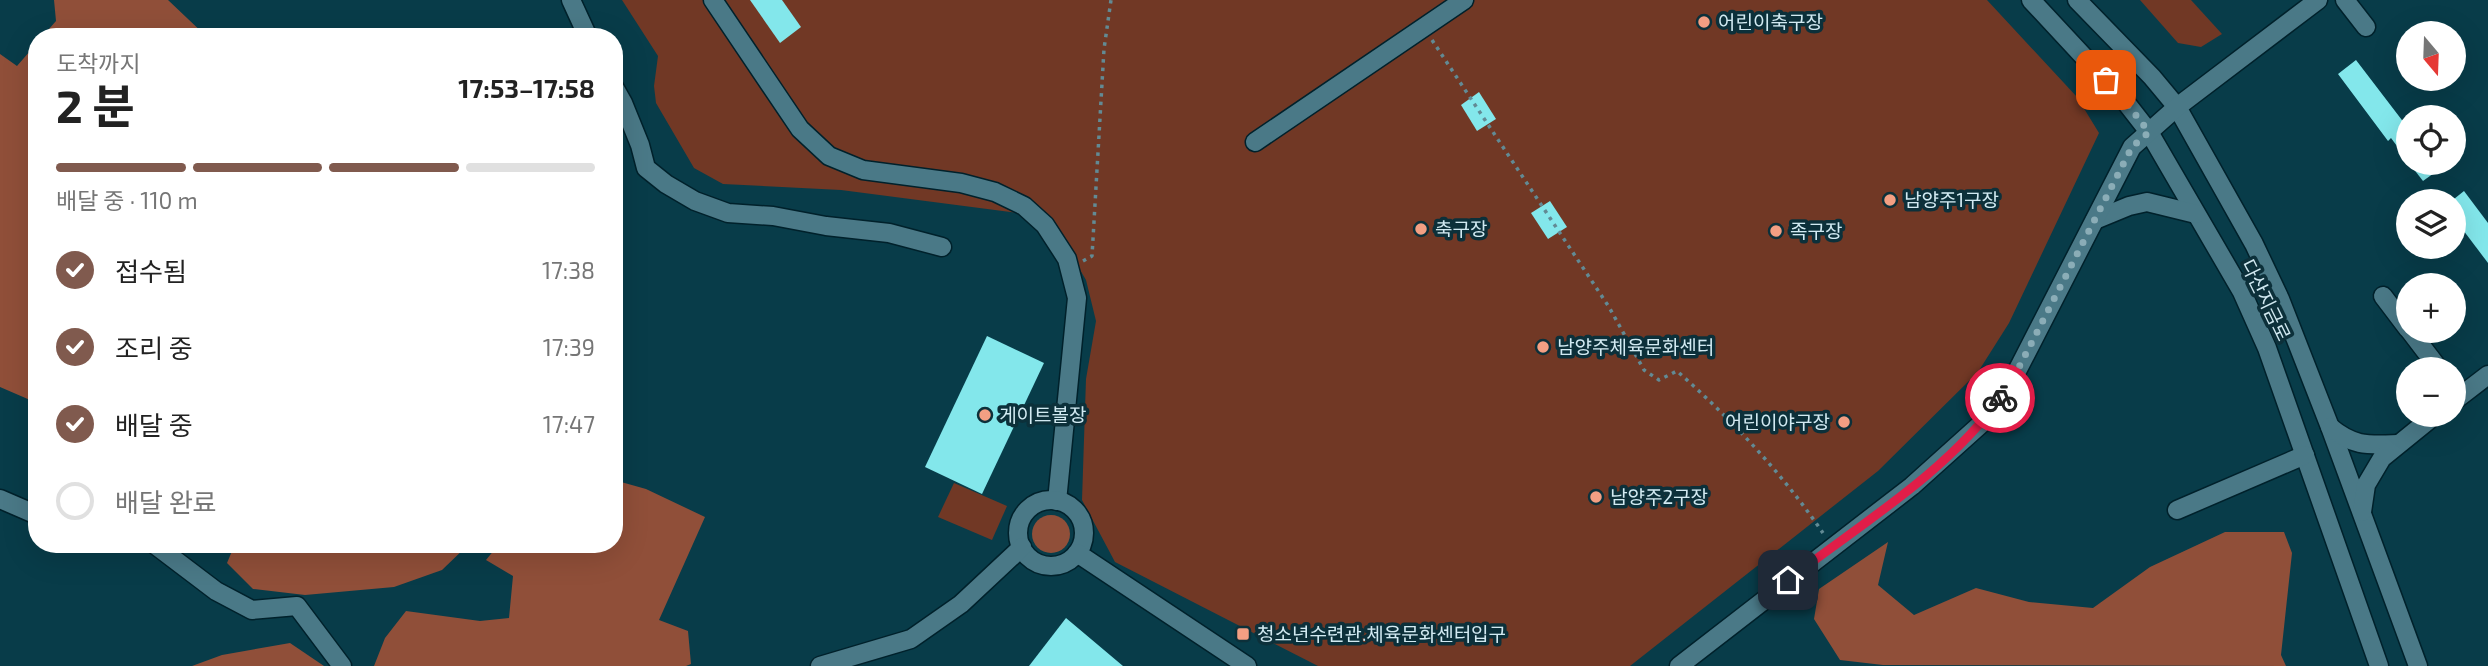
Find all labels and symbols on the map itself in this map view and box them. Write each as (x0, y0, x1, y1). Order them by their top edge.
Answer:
place label: 어린이축구장 (1718, 10, 1823, 33)
marker: 어린이축구장 (1696, 14, 1712, 30)
north arrow (2396, 21, 2466, 91)
pin (2076, 50, 2136, 110)
place label: 남양주1구장 (1904, 188, 1999, 211)
marker: 남양주1구장 (1882, 192, 1898, 208)
place label: 축구장 (1435, 217, 1487, 240)
place label: 족구장 (1790, 219, 1842, 242)
marker: 축구장 (1413, 221, 1429, 237)
marker: 족구장 (1768, 223, 1784, 239)
street label: 다산지금로 (2237, 255, 2296, 344)
place label: 남양주체육문화센터 (1557, 335, 1714, 358)
marker: 남양주체육문화센터 (1535, 339, 1551, 355)
courier (1965, 363, 2035, 433)
place label: 게이트볼장 (999, 403, 1086, 426)
marker: 게이트볼장 (977, 407, 993, 423)
place label: 어린이야구장 (1725, 410, 1830, 433)
marker: 어린이야구장 (1836, 414, 1852, 430)
place label: 남양주2구장 (1610, 485, 1708, 508)
marker: 남양주2구장 (1588, 489, 1604, 505)
pin (1758, 550, 1818, 610)
place label: 청소년수련관.체육문화센터입구 (1257, 622, 1506, 645)
marker: 청소년수련관.체육문화센터입구 (1235, 626, 1251, 642)

